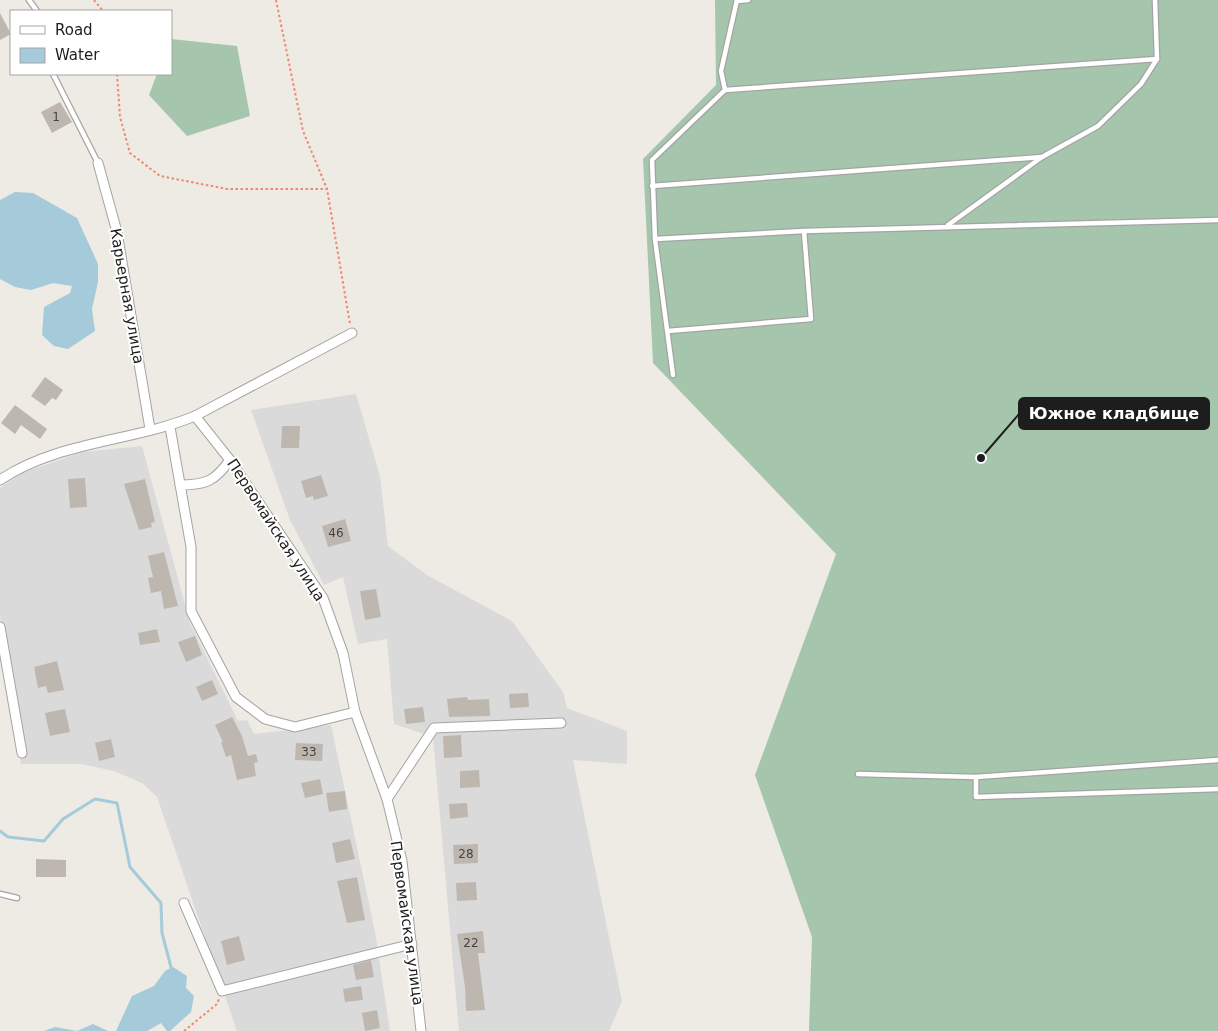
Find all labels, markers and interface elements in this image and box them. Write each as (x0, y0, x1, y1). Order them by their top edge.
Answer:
legend (10, 10, 172, 75)
text: Road (55, 21, 93, 39)
text: Water (55, 46, 100, 64)
house number: 1 (52, 110, 60, 124)
street label: Карьерная улица (106, 227, 148, 365)
callout: Южное кладбище (1019, 398, 1209, 429)
text: Южное кладбище (1029, 404, 1199, 423)
street label: Первомайская улица (223, 455, 329, 605)
house number: 46 (328, 526, 344, 540)
house number: 33 (301, 745, 317, 759)
street label: Первомайская улица (387, 839, 427, 1007)
house number: 28 (458, 847, 474, 861)
house number: 22 (463, 936, 479, 950)

